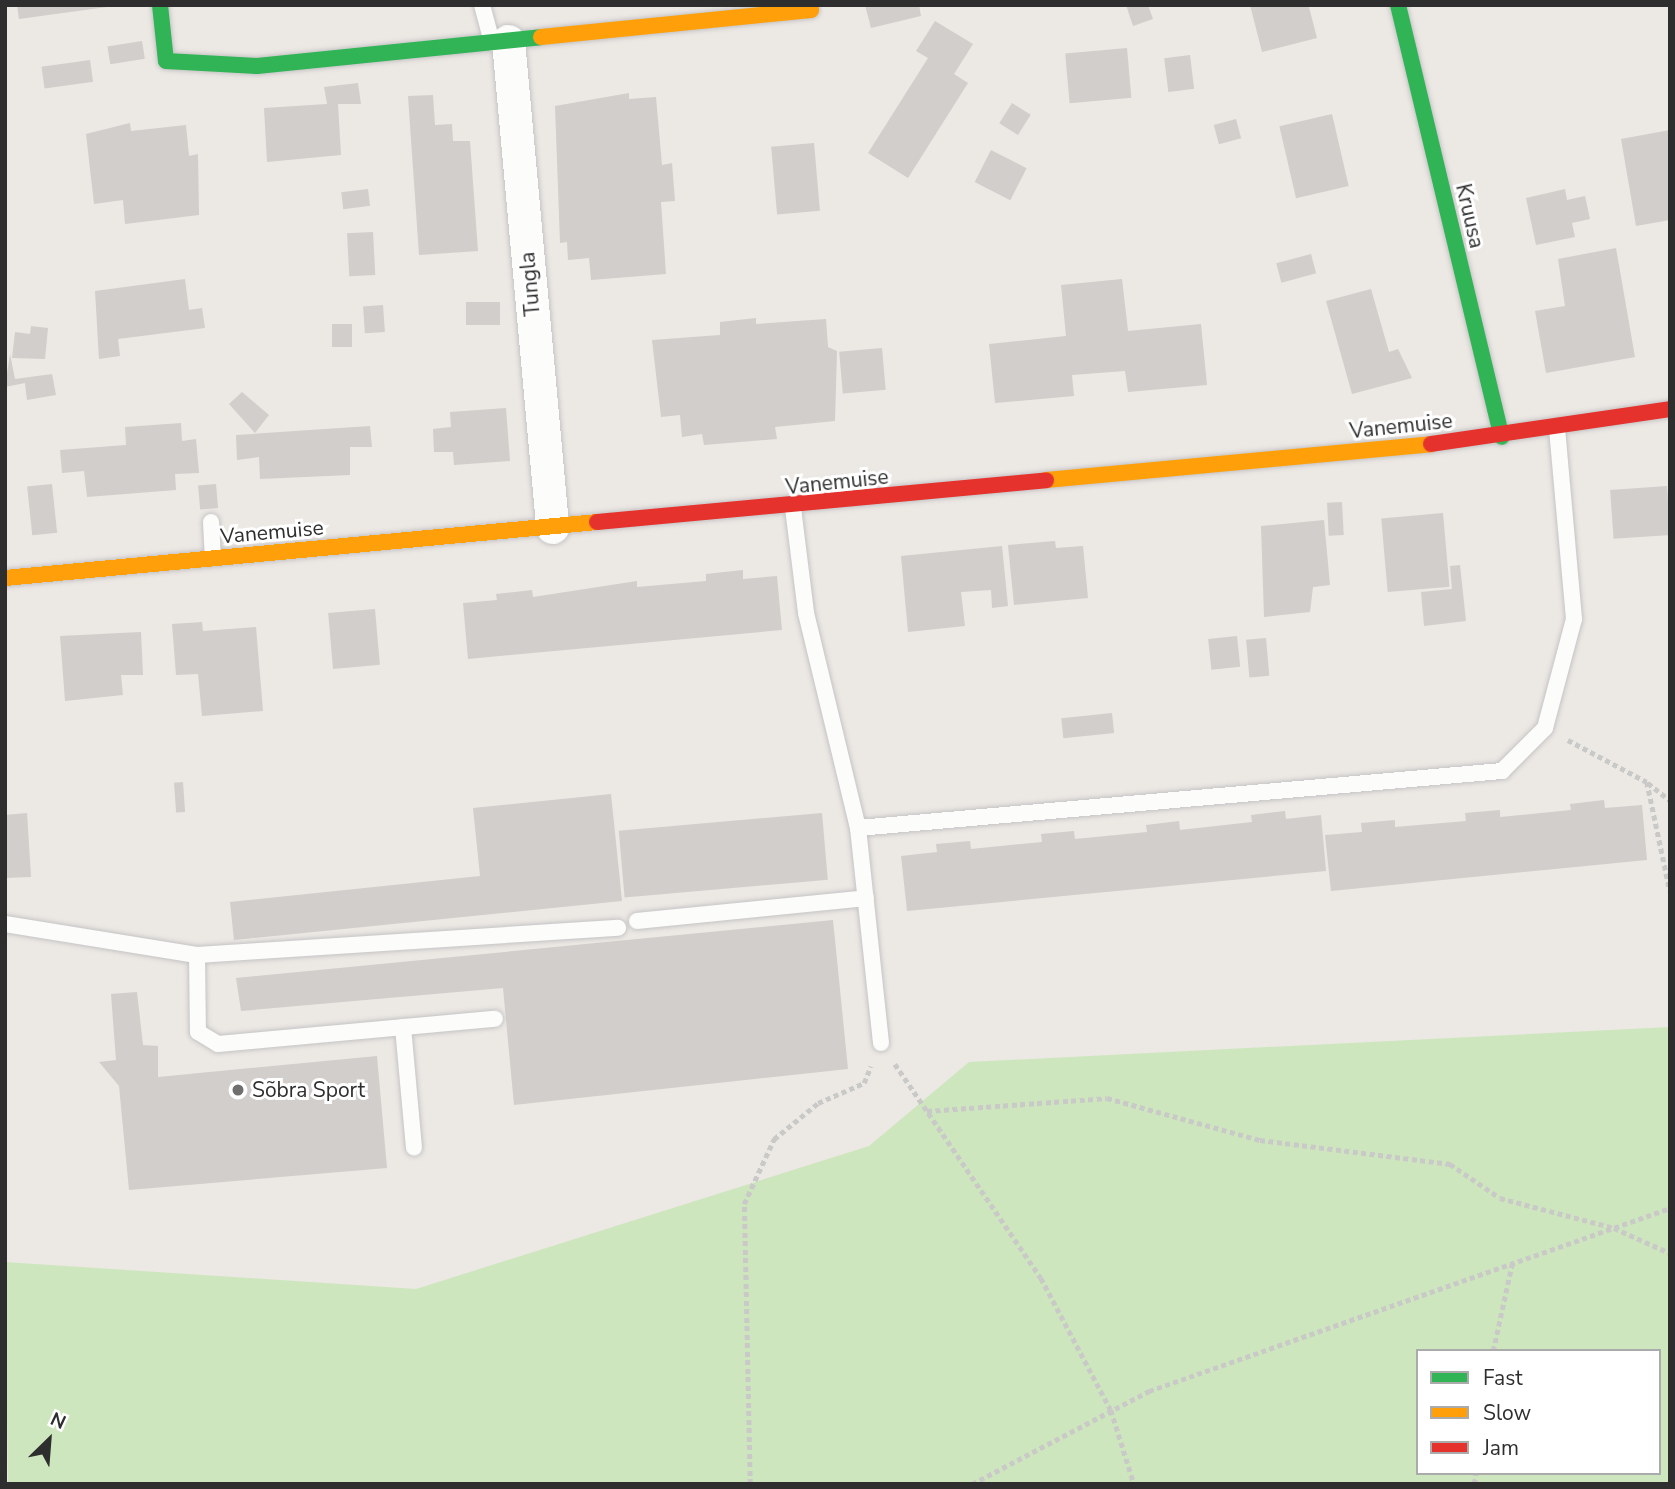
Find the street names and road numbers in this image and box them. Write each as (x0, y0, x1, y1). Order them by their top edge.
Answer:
street label: Kruusa (1450, 181, 1490, 251)
street label: Tungla (515, 251, 545, 317)
street label: Vanemuise (1348, 408, 1454, 444)
street label: Vanemuise (784, 464, 890, 500)
street label: Vanemuise (219, 515, 325, 549)

